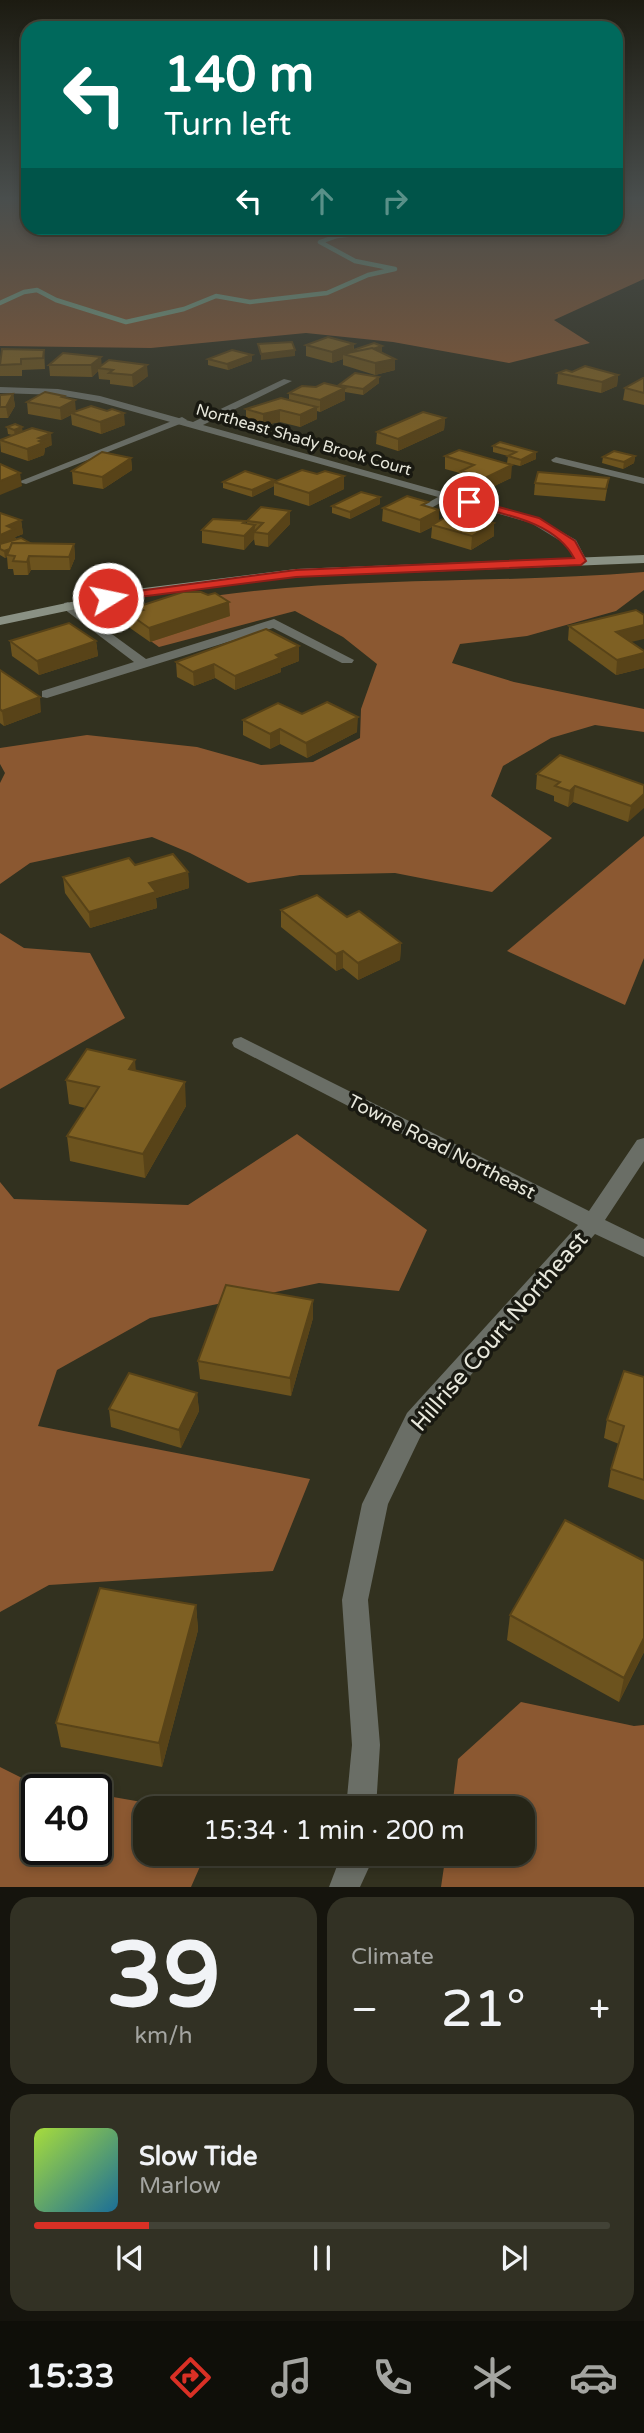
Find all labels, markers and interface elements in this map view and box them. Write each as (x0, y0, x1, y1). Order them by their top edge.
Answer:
text: 140 m (164, 46, 314, 105)
icon: left (49, 49, 140, 140)
text: Turn left (164, 106, 291, 144)
icon: left (230, 182, 268, 220)
icon: ahead (303, 182, 341, 220)
icon: right (376, 182, 414, 220)
street label: Northeast Shady Brook Court (194, 400, 414, 480)
pin (439, 472, 499, 532)
icon: arrive (450, 483, 488, 521)
position arrow (71, 561, 145, 635)
street label: Towne Road Northeast (344, 1090, 539, 1204)
street label: Hillrise Court Northeast (405, 1226, 594, 1437)
speed limit sign: 40 (21, 1774, 112, 1865)
text: 15:34 · 1 min · 200 m (203, 1815, 465, 1846)
text: 39 (106, 1921, 221, 2031)
text: Climate (351, 1943, 434, 1971)
text: 21° (441, 1978, 526, 2041)
text: − (351, 1987, 378, 2033)
text: + (589, 1987, 610, 2033)
text: km/h (135, 2022, 192, 2050)
text: Slow Tide (139, 2141, 257, 2172)
text: Marlow (139, 2172, 221, 2200)
icon: previous (111, 2239, 149, 2277)
icon: pause (303, 2239, 341, 2277)
icon: next (495, 2239, 533, 2277)
icon: directions (166, 2353, 215, 2402)
icon: music (267, 2353, 316, 2402)
icon: phone (368, 2353, 417, 2402)
icon: climate (468, 2353, 517, 2402)
icon: car (569, 2353, 618, 2402)
text: 15:33 (26, 2358, 115, 2396)

